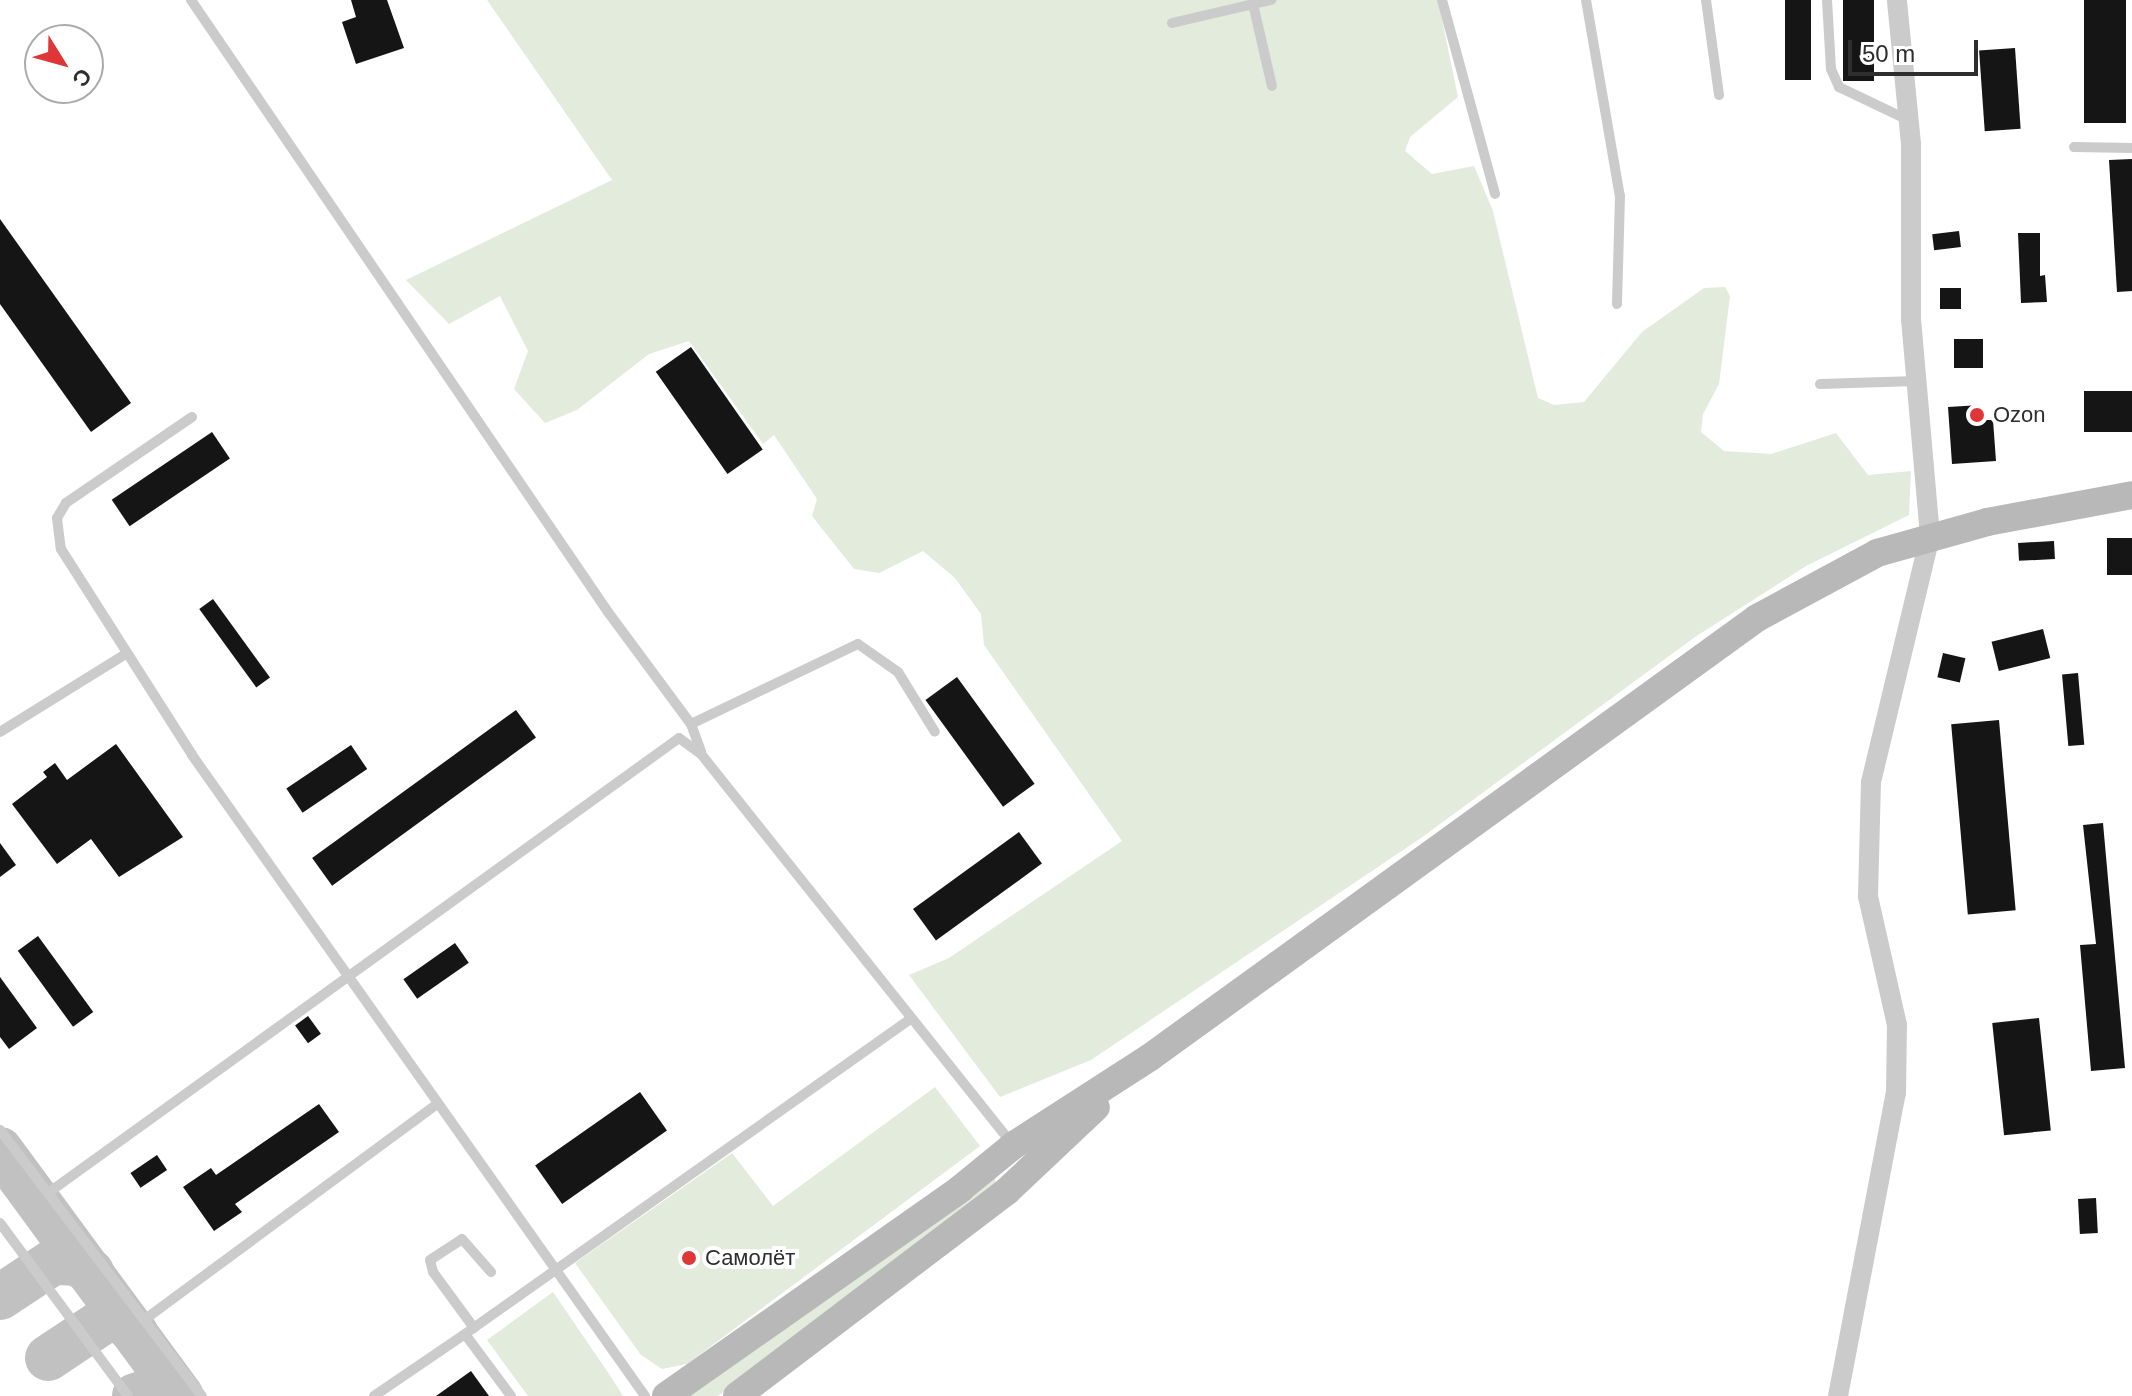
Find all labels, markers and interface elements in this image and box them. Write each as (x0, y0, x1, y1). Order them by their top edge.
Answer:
north arrow (24, 24, 104, 104)
scale bar (1852, 24, 1982, 74)
text: 50 m (1862, 40, 1915, 67)
text: С (67, 64, 97, 91)
place label: Ozon (1993, 402, 2046, 428)
marker: Ozon (1968, 406, 1986, 424)
place label: Самолёт (705, 1245, 795, 1271)
marker: Самолёт (680, 1249, 698, 1267)

